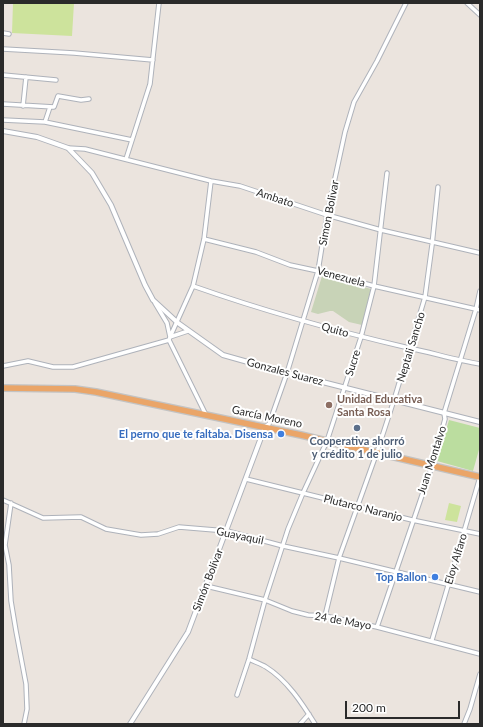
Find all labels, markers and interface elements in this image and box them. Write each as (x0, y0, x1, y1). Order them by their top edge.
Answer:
street label: Simon Bolivar (316, 179, 342, 247)
street label: Ambato (255, 186, 295, 210)
street label: Venezuela (315, 264, 367, 290)
street label: Neptali Sancho (394, 310, 428, 384)
street label: Quito (320, 320, 350, 340)
street label: Sucre (343, 348, 363, 378)
street label: Gonzales Suarez (245, 355, 325, 389)
place label: Unidad Educativa Santa Rosa (337, 392, 422, 418)
marker: Unidad Educativa Santa Rosa (324, 400, 334, 410)
street label: García Moreno (231, 403, 303, 431)
marker: Cooperativa ahorró y crédito 1 de julio (352, 423, 362, 433)
street label: Juan Montalvo (415, 424, 449, 496)
place label: El perno que te faltaba. Disensa (119, 427, 273, 441)
marker: El perno que te faltaba. Disensa (276, 429, 286, 439)
place label: Cooperativa ahorró y crédito 1 de julio (310, 434, 404, 460)
street label: Plutarco Naranjo (322, 492, 404, 524)
street label: Guayaquil (215, 525, 265, 547)
street label: Eloy Alfaro (442, 532, 470, 586)
street label: Simón Bolívar (190, 547, 226, 613)
place label: Top Ballon (376, 570, 427, 584)
marker: Top Ballon (430, 572, 440, 582)
street label: 24 de Mayo (314, 610, 372, 632)
scale bar (347, 693, 462, 719)
text: 200 m (352, 700, 386, 715)

